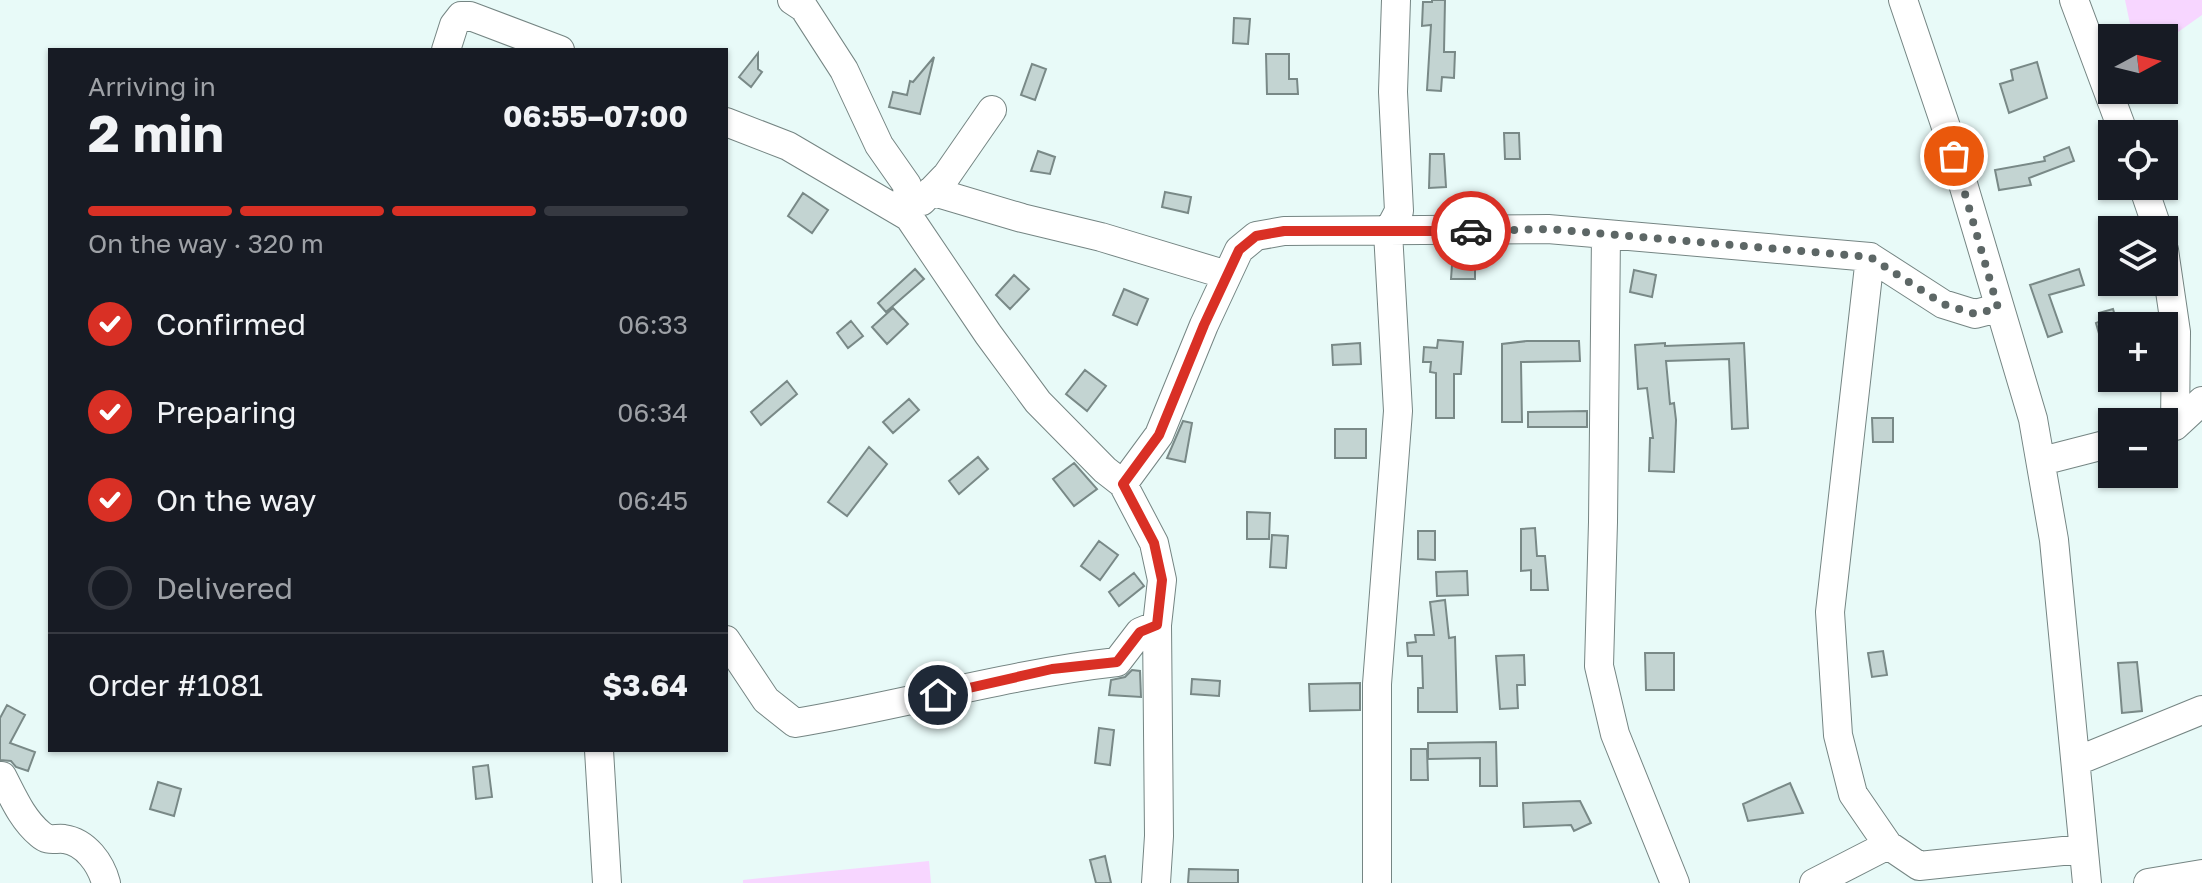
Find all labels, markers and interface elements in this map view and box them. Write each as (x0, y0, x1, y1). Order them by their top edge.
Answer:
north arrow (2098, 24, 2178, 104)
map controls (2098, 24, 2178, 488)
text: Arriving in (88, 71, 216, 102)
text: 06:55–07:00 (503, 98, 688, 134)
text: 2 min (88, 101, 224, 163)
button: locate (2098, 120, 2178, 200)
pin (1920, 122, 1988, 190)
icon: bag (1932, 134, 1976, 178)
courier (1431, 191, 1511, 271)
icon: car (1449, 209, 1493, 253)
button: layers (2098, 216, 2178, 296)
text: On the way · 320 m (88, 228, 324, 259)
icon: check (88, 302, 132, 346)
text: Confirmed (156, 306, 306, 342)
text: 06:33 (618, 309, 688, 340)
button: + (2098, 312, 2178, 392)
icon: check (88, 390, 132, 434)
text: Preparing (156, 394, 297, 430)
text: 06:34 (617, 397, 688, 428)
button: − (2098, 408, 2178, 488)
icon: check (88, 478, 132, 522)
text: On the way (156, 482, 316, 518)
text: 06:45 (617, 485, 688, 516)
text: Delivered (156, 570, 293, 606)
pin (904, 661, 972, 729)
text: Order #1081 (88, 667, 263, 703)
text: $3.64 (602, 667, 688, 703)
icon: home (916, 673, 960, 717)

